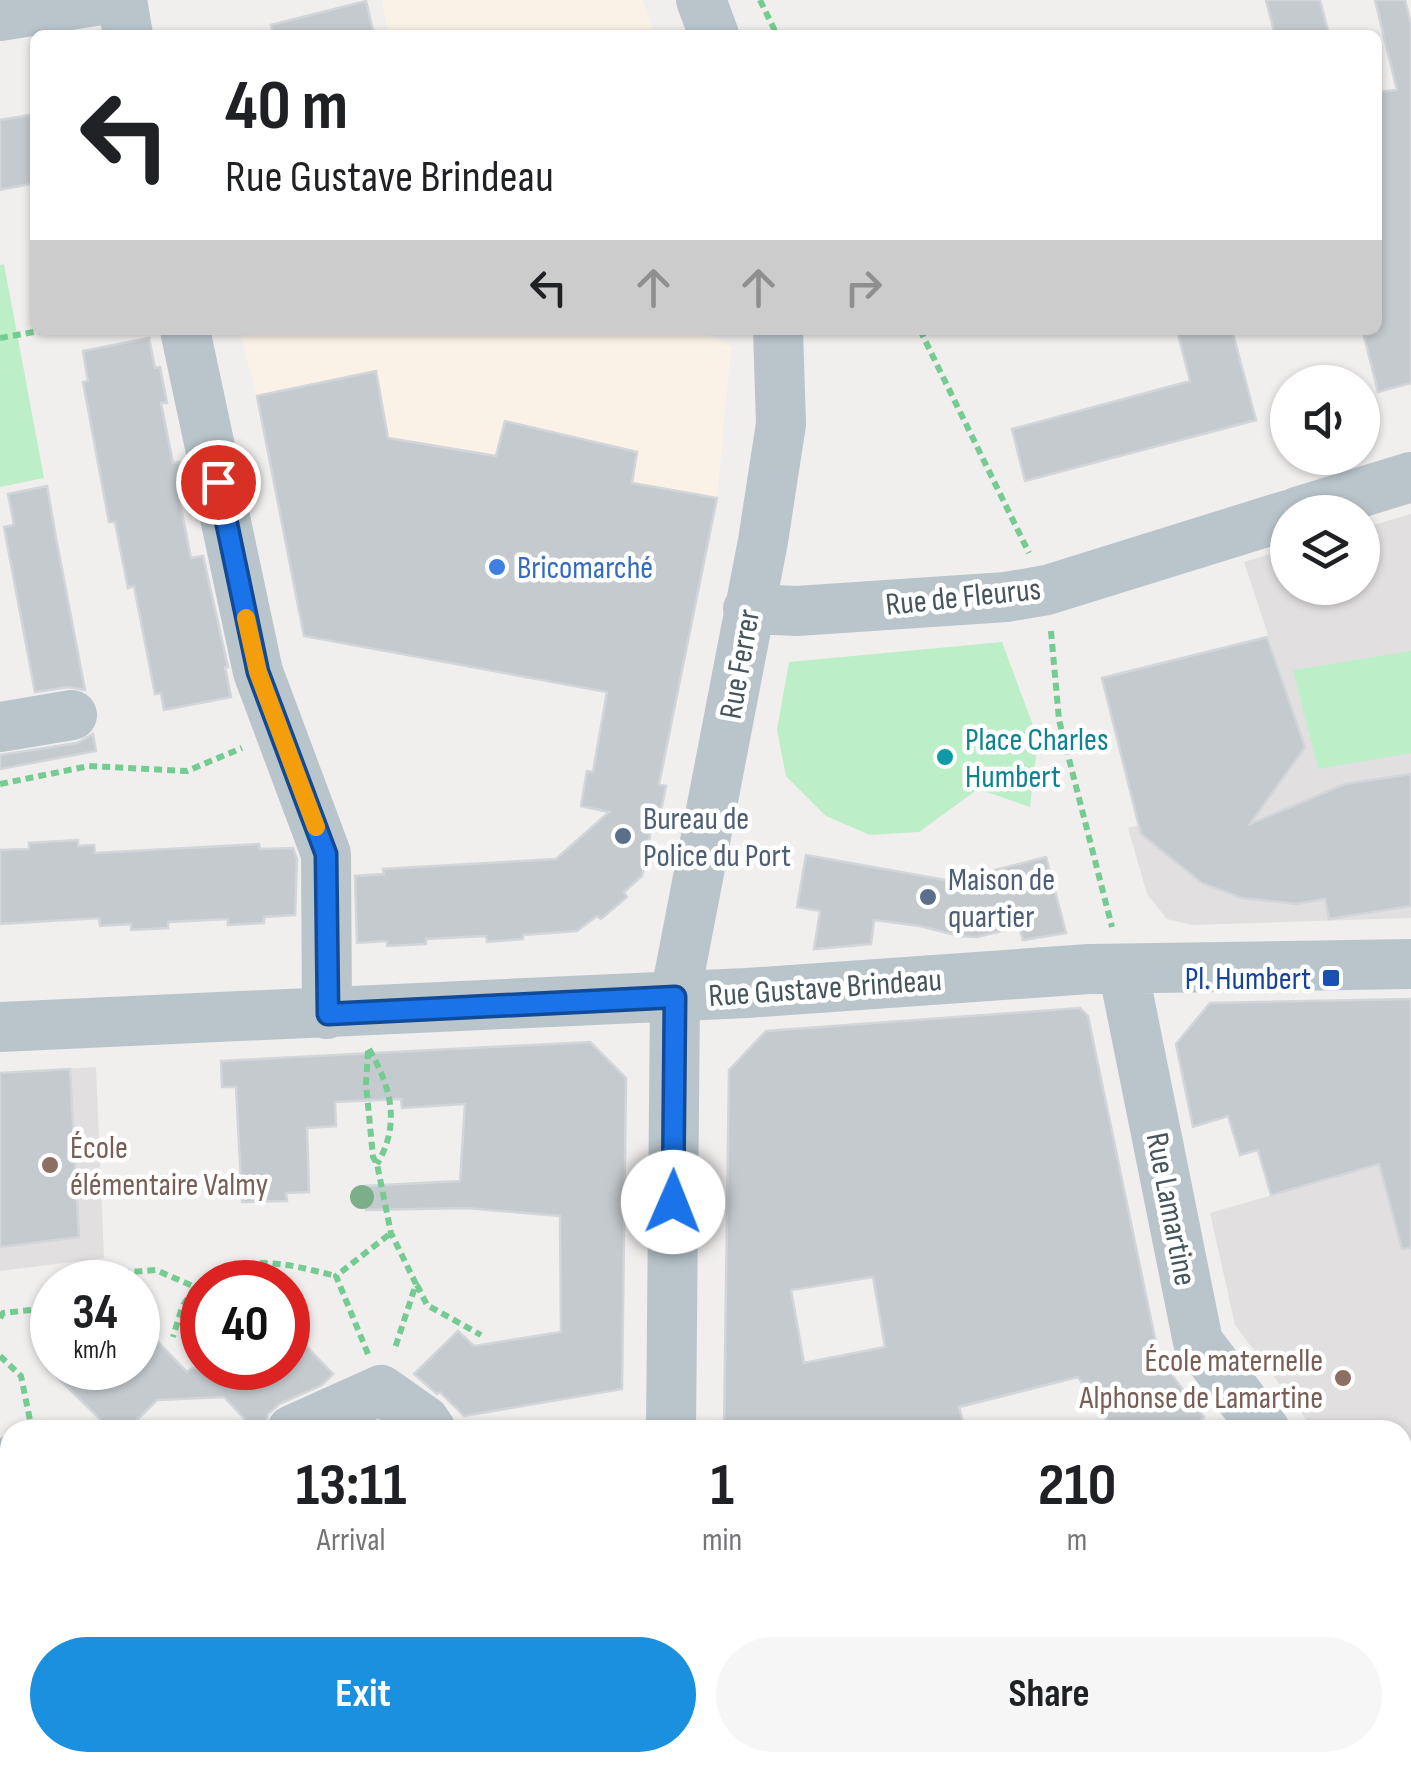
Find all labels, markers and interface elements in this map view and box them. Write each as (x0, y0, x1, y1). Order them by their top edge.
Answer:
text: 40 m (225, 65, 348, 149)
icon: left (60, 70, 190, 200)
text: Rue Gustave Brindeau (225, 150, 554, 205)
icon: left (521, 260, 576, 315)
icon: ahead (626, 260, 681, 315)
icon: ahead (731, 260, 786, 315)
icon: right (836, 260, 891, 315)
map controls (1270, 365, 1380, 605)
button: sound (1270, 365, 1380, 475)
pin (176, 440, 261, 525)
icon: arrive (191, 455, 246, 510)
button: layers (1270, 495, 1380, 605)
place label: Bricomarché (517, 549, 653, 588)
marker: Bricomarché (486, 556, 508, 578)
street label: Rue de Fleurus (884, 570, 1043, 625)
street label: Rue Ferrer (712, 606, 769, 722)
place label: Place Charles Humbert (965, 721, 1108, 797)
marker: Place Charles Humbert (934, 746, 956, 768)
place label: Bureau de Police du Port (643, 800, 791, 876)
marker: Bureau de Police du Port (612, 825, 634, 847)
place label: Maison de quartier (948, 861, 1055, 937)
marker: Maison de quartier (917, 886, 939, 908)
place label: Pl. Humbert (1185, 960, 1311, 999)
street label: Rue Gustave Brindeau (707, 961, 943, 1016)
marker: Pl. Humbert (1320, 967, 1342, 989)
place label: École élémentaire Valmy (70, 1129, 268, 1205)
street label: Rue Lamartine (1137, 1129, 1204, 1289)
position arrow (621, 1150, 725, 1254)
marker: École élémentaire Valmy (39, 1154, 61, 1176)
speed limit sign: 40 (180, 1260, 310, 1390)
text: 34 (72, 1283, 118, 1343)
text: km/h (73, 1335, 117, 1366)
place label: École maternelle Alphonse de Lamartine (1078, 1342, 1323, 1418)
marker: École maternelle Alphonse de Lamartine (1332, 1367, 1354, 1389)
text: 13:11 (296, 1450, 406, 1522)
text: 1 (710, 1450, 734, 1522)
text: 210 (1038, 1450, 1116, 1522)
text: Arrival (317, 1521, 385, 1560)
text: min (702, 1521, 742, 1560)
text: m (1067, 1521, 1087, 1560)
button: Exit (30, 1637, 696, 1752)
button: Share (716, 1637, 1382, 1752)

